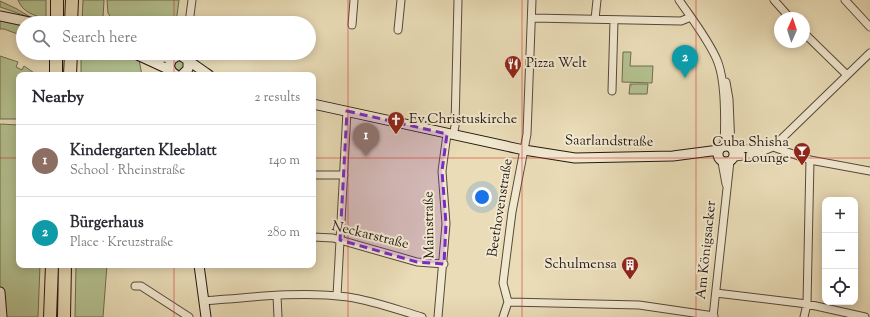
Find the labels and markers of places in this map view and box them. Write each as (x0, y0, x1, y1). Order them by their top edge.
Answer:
pin: 2 (672, 45, 698, 78)
restaurant icon: Pizza Welt (503, 54, 523, 79)
place label: Pizza Welt (526, 54, 587, 74)
church icon: Ev.Christuskirche (386, 110, 406, 135)
place label: Ev.Christuskirche (409, 110, 517, 130)
pin: 1 (353, 123, 379, 156)
place label: Cuba Shisha Lounge (712, 133, 790, 169)
bar icon: Cuba Shisha Lounge (792, 141, 812, 166)
place label: Schulmensa (544, 255, 618, 275)
building icon: Schulmensa (620, 255, 640, 280)

